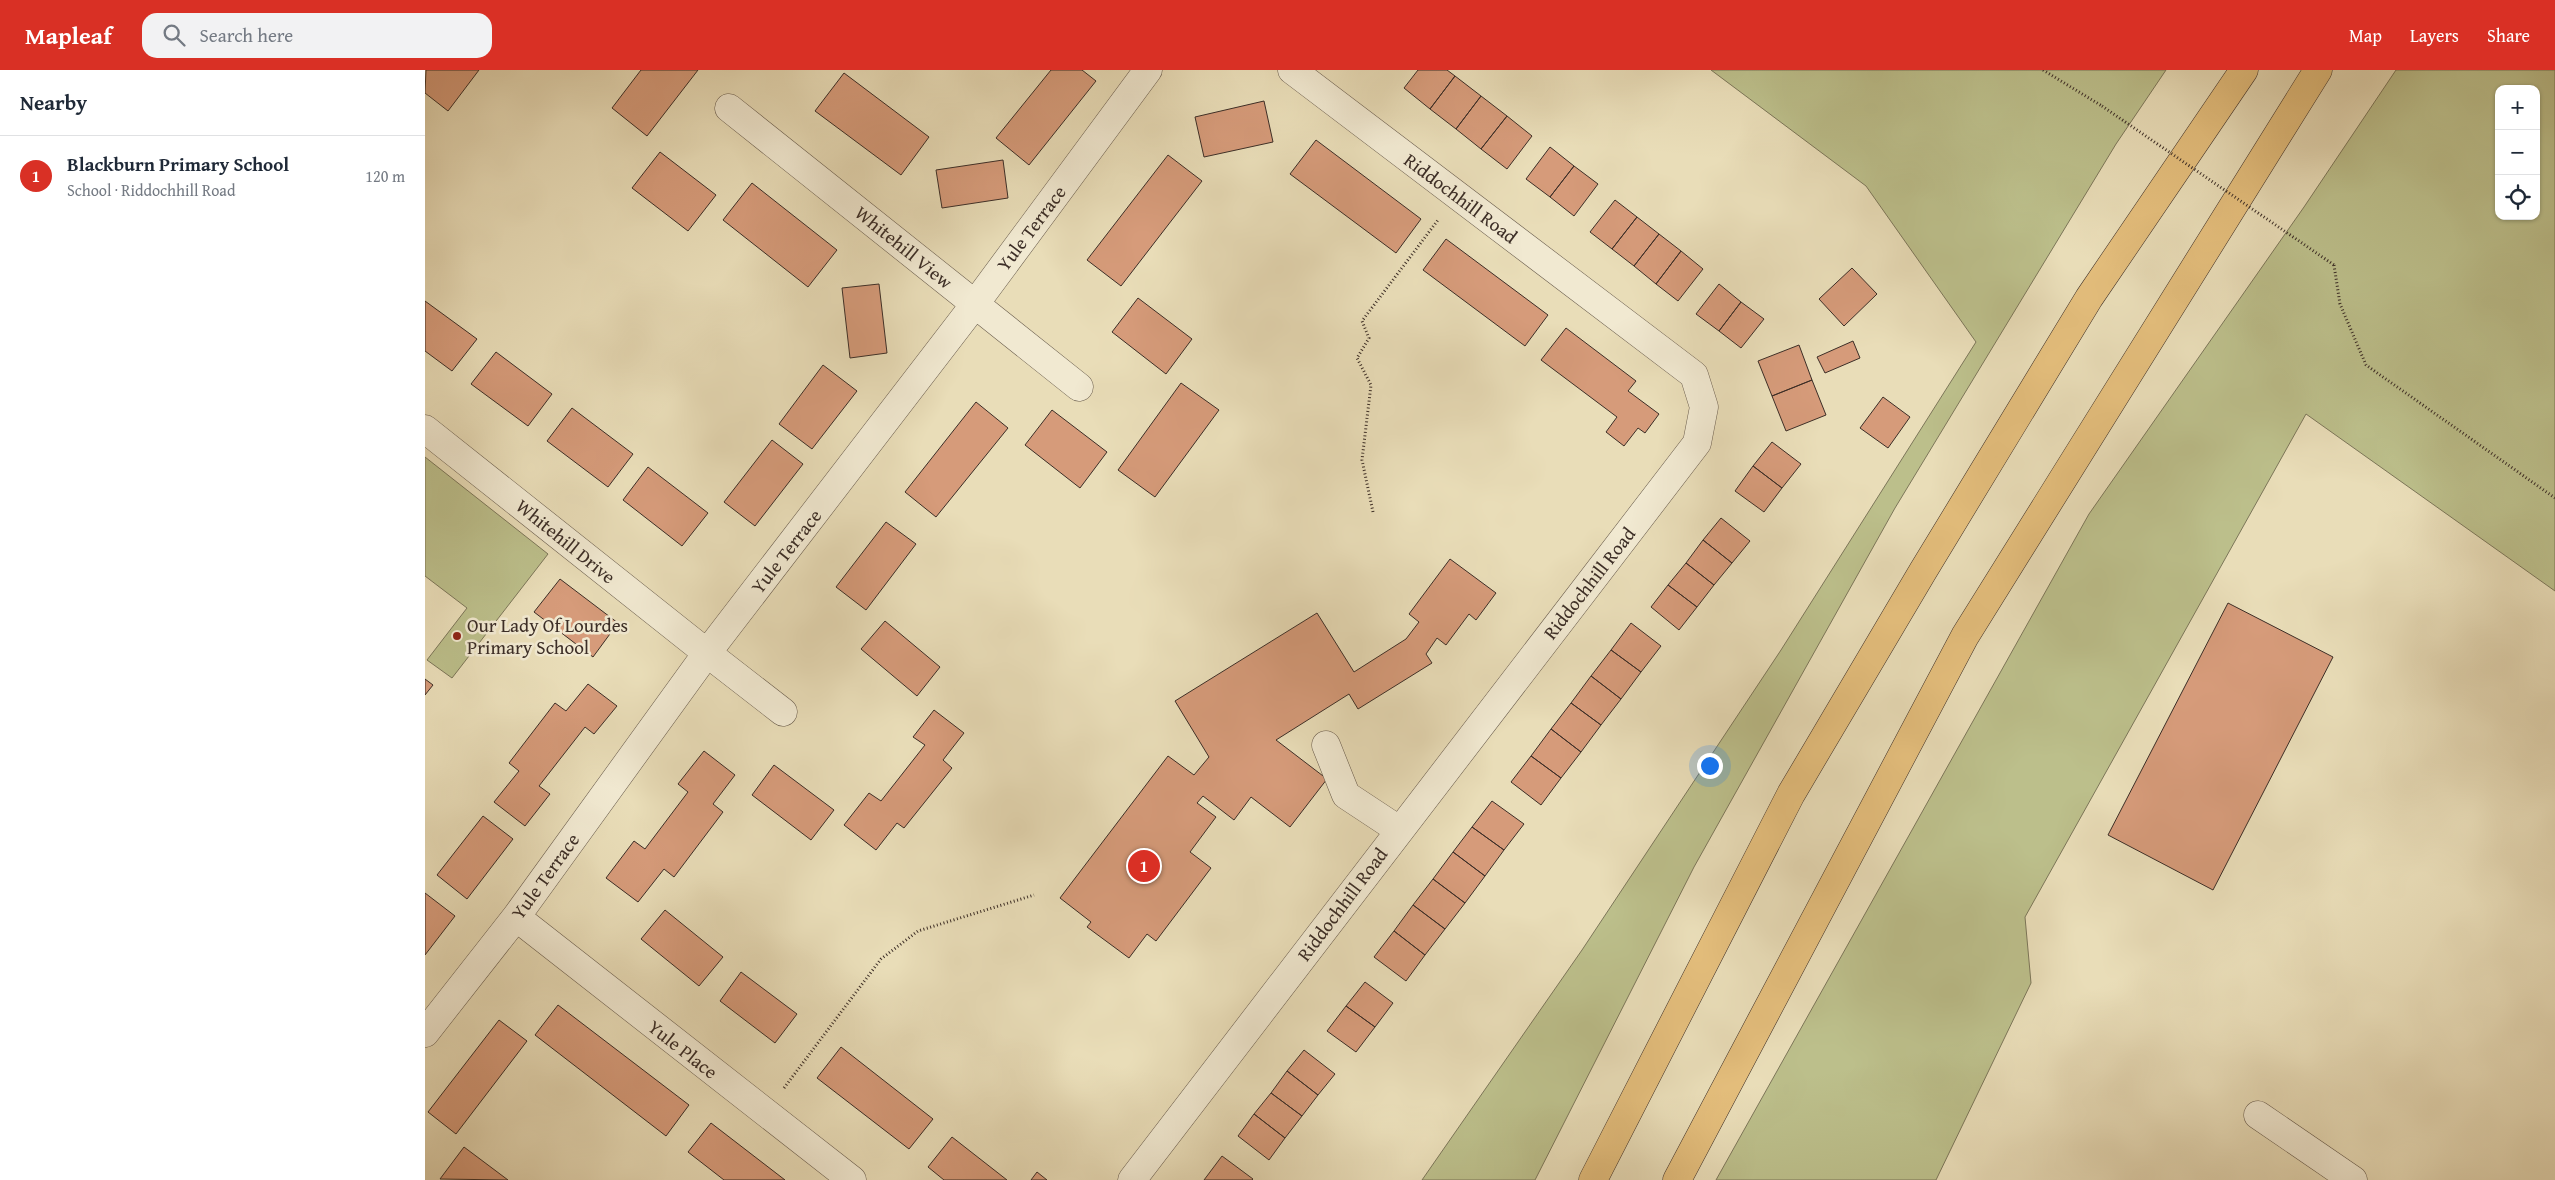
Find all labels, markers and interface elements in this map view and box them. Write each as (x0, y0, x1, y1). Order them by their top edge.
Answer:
search box (142, 13, 492, 58)
text: Mapleaf (25, 18, 112, 53)
icon: search (160, 21, 188, 49)
text: Search here (200, 21, 293, 49)
text: Map (2349, 22, 2382, 49)
text: Layers (2410, 22, 2459, 49)
text: Share (2487, 22, 2530, 49)
map controls (2495, 85, 2540, 220)
button: + (2495, 85, 2540, 130)
text: Nearby (20, 87, 87, 118)
button: − (2495, 130, 2540, 175)
street label: Riddochhill Road (1398, 146, 1524, 251)
text: Blackburn Primary School (67, 150, 289, 178)
text: 1 (32, 164, 40, 188)
text: 120 m (365, 164, 405, 188)
button: locate (2495, 175, 2540, 220)
text: School · Riddochhill Road (67, 178, 235, 202)
street label: Yule Terrace (990, 179, 1073, 277)
street label: Whitehill View (849, 199, 959, 296)
street label: Whitehill Drive (510, 492, 622, 590)
street label: Yule Terrace (744, 503, 828, 599)
street label: Riddochhill Road (1536, 520, 1642, 645)
place label: Our Lady Of Lourdes Primary School (467, 611, 628, 661)
marker: Our Lady Of Lourdes Primary School (451, 630, 463, 642)
your location (1697, 753, 1723, 779)
street label: Yule Terrace (504, 827, 586, 925)
street label: Riddochhill Road (1290, 841, 1395, 967)
pin: 1 (1128, 847, 1160, 885)
street label: Yule Place (642, 1013, 724, 1085)

